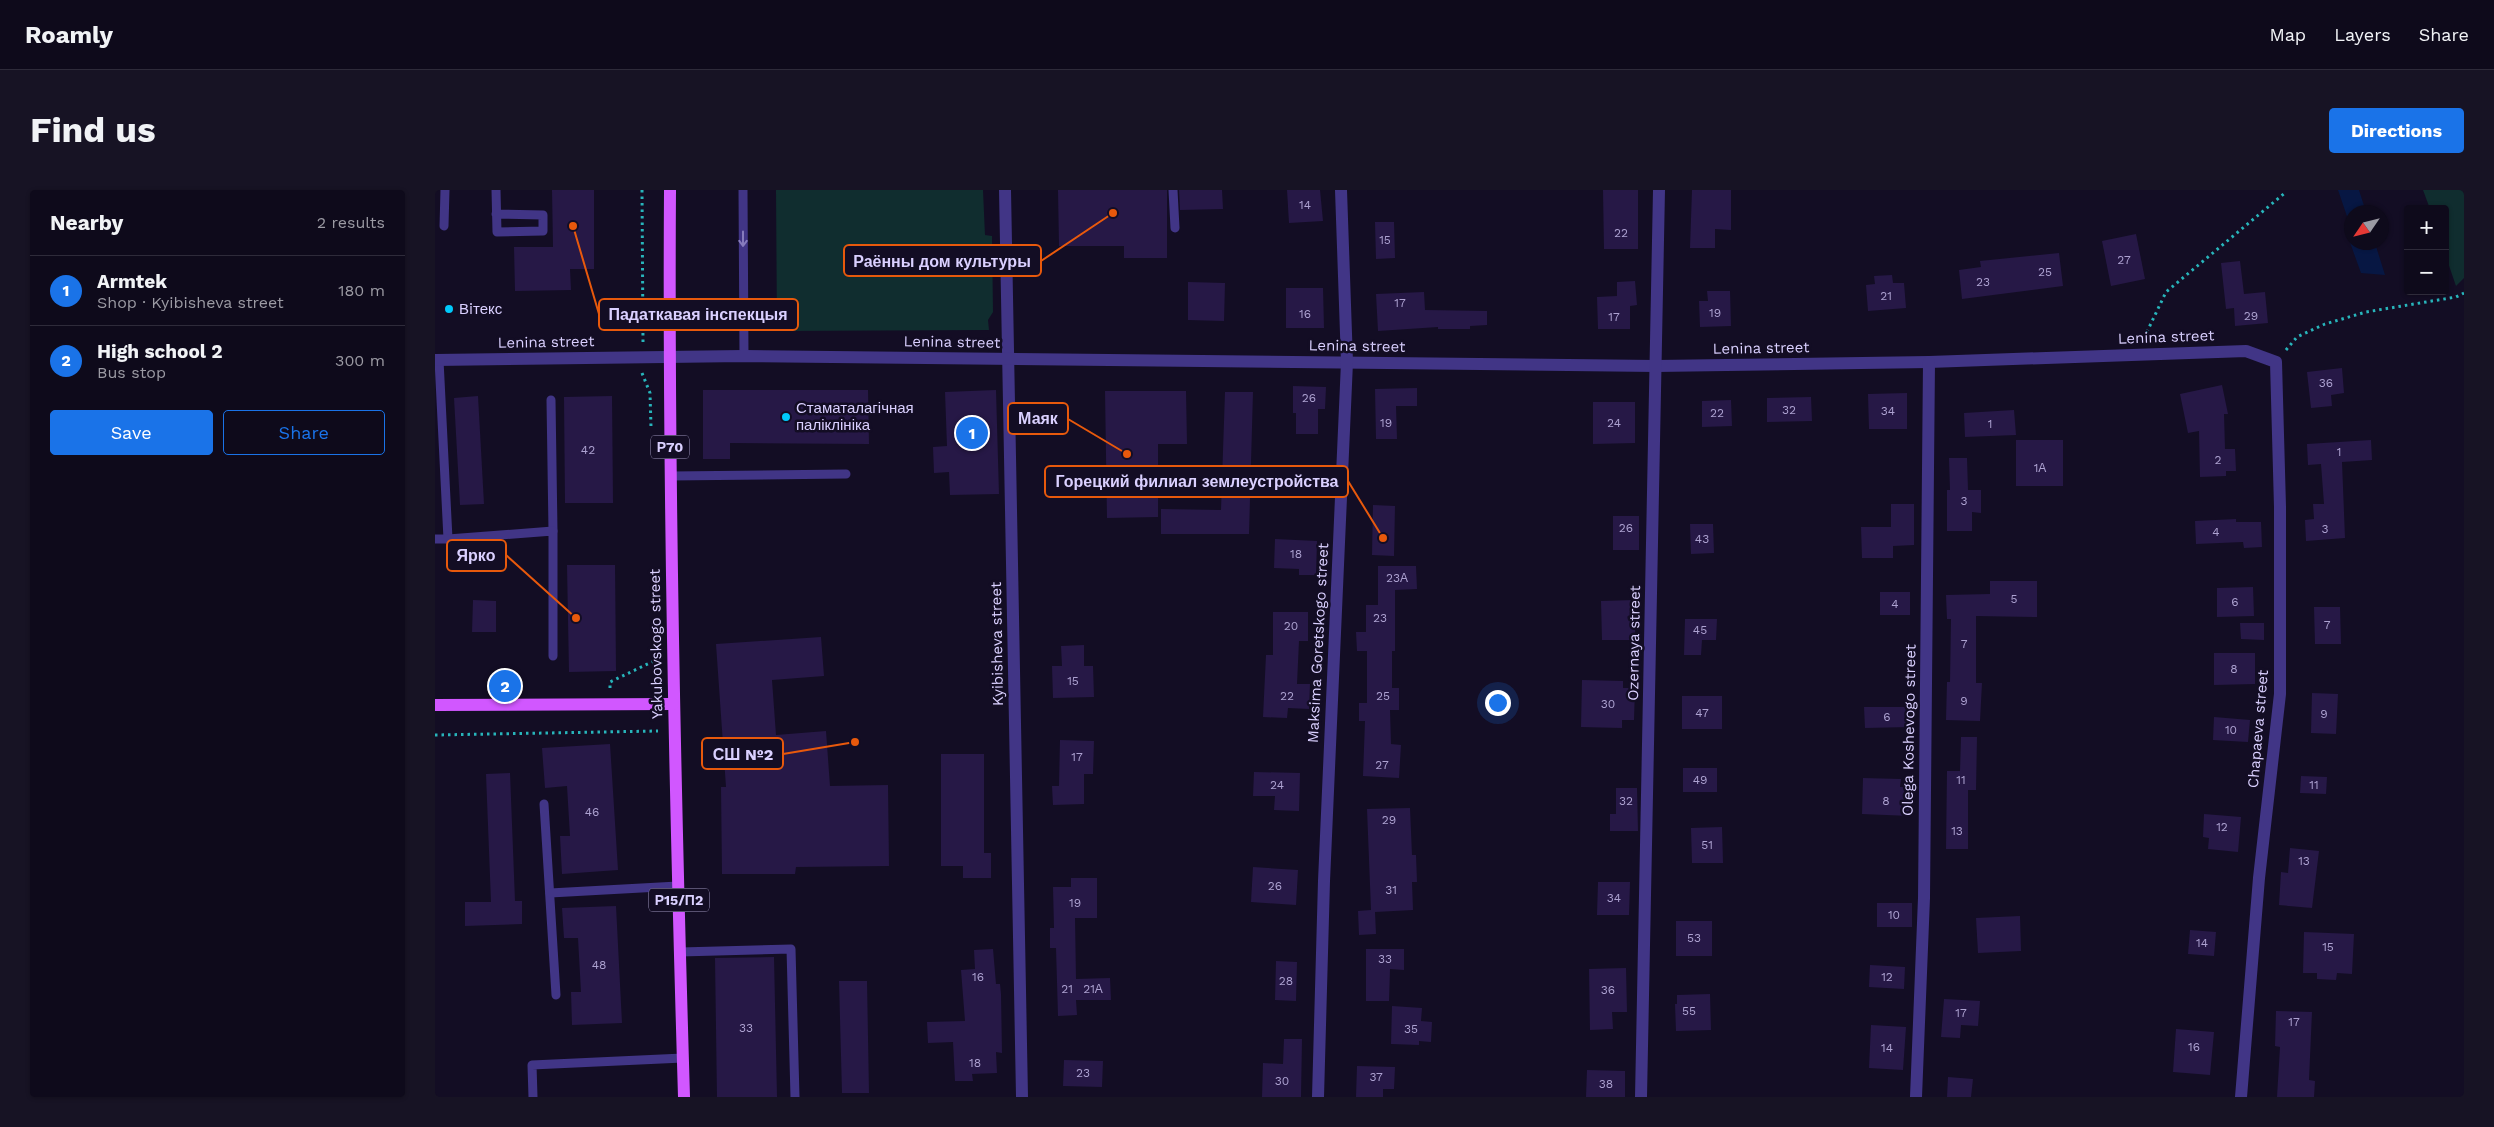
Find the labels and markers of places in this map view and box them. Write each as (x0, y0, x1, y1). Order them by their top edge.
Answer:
callout: Раённы дом культуры (844, 245, 1041, 276)
callout: Падаткавая інспекцыя (599, 299, 798, 330)
place label: Вiтекс (459, 300, 503, 318)
marker: Вiтекс (443, 303, 455, 315)
place label: Стаматалагічная паліклініка (796, 399, 914, 434)
callout: Маяк (1008, 403, 1068, 434)
marker: Стаматалагічная паліклініка (780, 411, 792, 423)
pin: 1 (956, 414, 988, 452)
callout: Горецкий филиал землеустройства (1045, 466, 1348, 497)
callout: Ярко (447, 540, 506, 571)
pin: 2 (489, 667, 521, 705)
callout: СШ №2 (702, 738, 783, 769)

